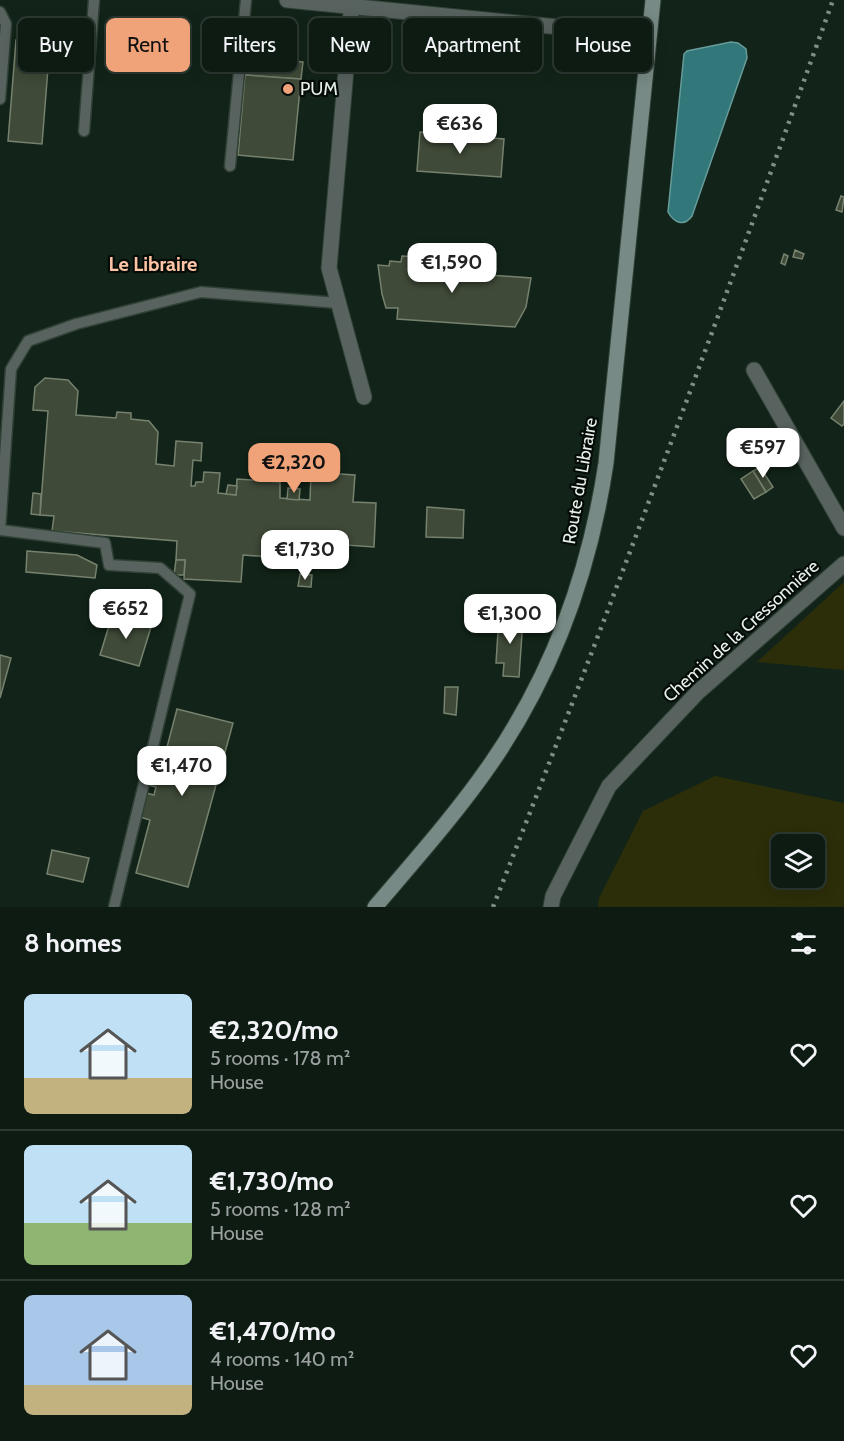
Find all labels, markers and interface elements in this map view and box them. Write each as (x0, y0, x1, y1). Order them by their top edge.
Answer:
chip: Buy (18, 18, 94, 72)
chip: Rent (106, 18, 190, 72)
chip: Filters (202, 18, 297, 72)
chip: New (309, 18, 391, 72)
chip: Apartment (403, 18, 542, 72)
chip: House (554, 18, 652, 72)
place label: PUM (300, 78, 338, 100)
marker: PUM (281, 82, 295, 96)
pin: €636 (424, 104, 496, 155)
text: €636 (437, 111, 483, 135)
pin: €1,590 (403, 243, 501, 294)
text: €1,590 (422, 250, 482, 274)
district label: Le Libraire (109, 252, 197, 276)
street label: Route du Libraire (558, 416, 602, 546)
pin: €597 (727, 428, 799, 479)
text: €597 (741, 435, 786, 459)
pin: €2,320 (245, 443, 343, 494)
text: €2,320 (262, 450, 326, 474)
pin: €1,730 (256, 530, 354, 581)
text: €1,730 (275, 537, 335, 561)
street label: Chemin de la Cressonnière (658, 555, 824, 707)
pin: €652 (90, 589, 162, 640)
pin: €1,300 (461, 594, 559, 645)
text: €652 (103, 596, 149, 620)
text: €1,300 (478, 601, 542, 625)
pin: €1,470 (133, 746, 231, 797)
text: €1,470 (151, 753, 213, 777)
map controls (771, 834, 825, 888)
button: layers (771, 834, 825, 888)
text: 8 homes (24, 927, 122, 959)
icon: filters (787, 927, 820, 960)
text: €2,320/mo (210, 1014, 338, 1046)
icon: home (72, 1018, 144, 1090)
icon: heart (787, 1038, 820, 1071)
text: 5 rooms · 178 m² (210, 1046, 350, 1070)
text: House (210, 1070, 264, 1094)
text: €1,730/mo (210, 1165, 334, 1197)
icon: home (72, 1169, 144, 1241)
icon: heart (787, 1189, 820, 1222)
text: 5 rooms · 128 m² (210, 1197, 351, 1221)
text: House (210, 1221, 264, 1245)
text: €1,470/mo (210, 1315, 336, 1347)
icon: home (72, 1319, 144, 1391)
icon: heart (787, 1339, 820, 1372)
text: 4 rooms · 140 m² (210, 1347, 354, 1371)
text: House (210, 1371, 264, 1395)

